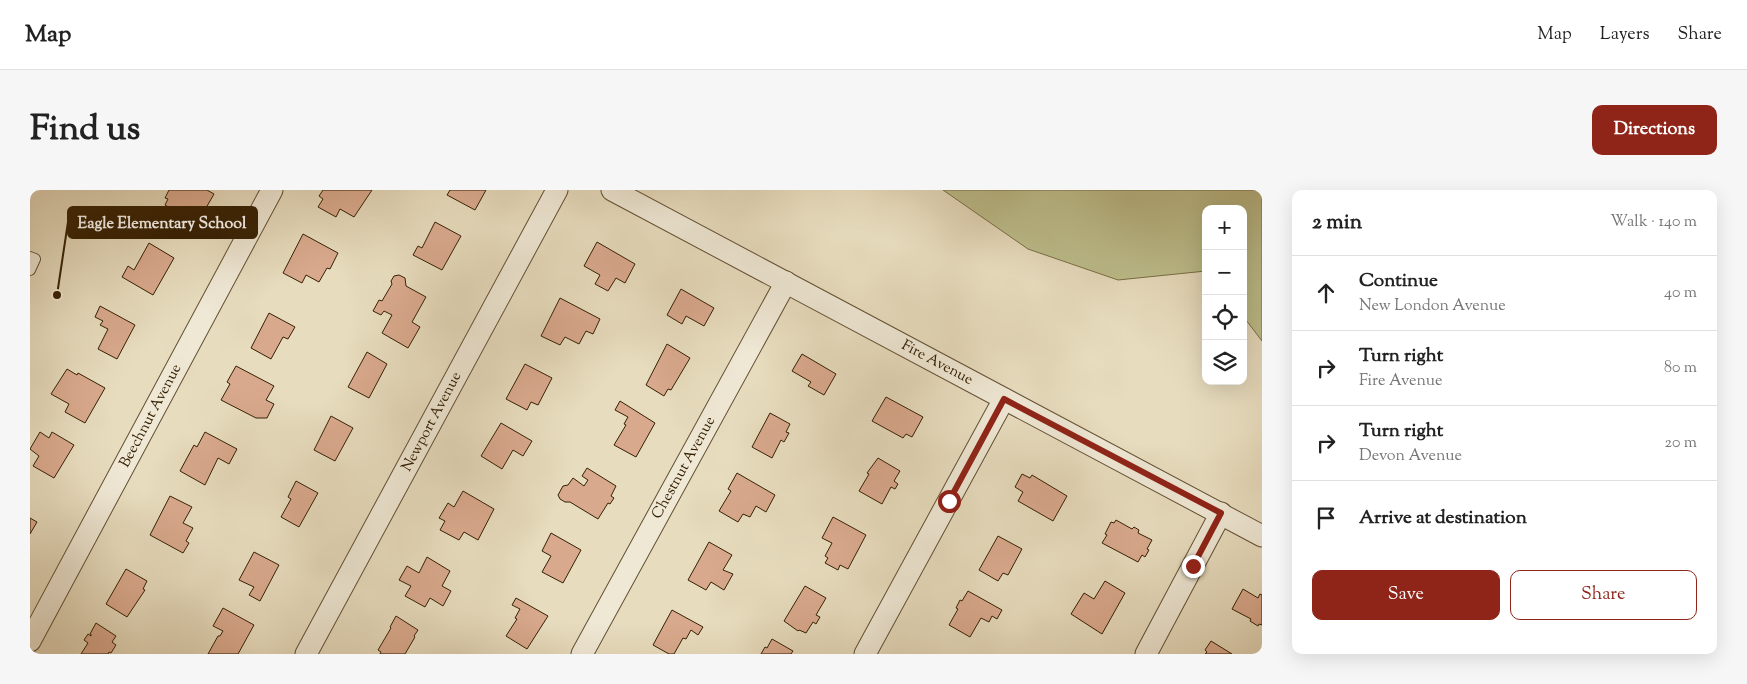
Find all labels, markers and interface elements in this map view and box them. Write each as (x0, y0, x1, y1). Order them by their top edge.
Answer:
text: Map (25, 18, 71, 52)
text: Map (1537, 22, 1572, 48)
text: Layers (1600, 22, 1650, 48)
text: Share (1678, 22, 1722, 48)
text: Find us (30, 105, 140, 156)
button: Directions (1592, 105, 1717, 155)
map controls (1202, 205, 1247, 385)
button: + (1202, 205, 1247, 250)
callout: Eagle Elementary School (68, 207, 257, 238)
text: 2 min (1312, 208, 1362, 238)
text: Walk · 140 m (1610, 211, 1697, 234)
text: Eagle Elementary School (78, 213, 247, 236)
button: − (1202, 250, 1247, 295)
text: Continue (1359, 268, 1438, 295)
icon: ahead (1312, 279, 1340, 307)
text: 40 m (1664, 282, 1697, 305)
button: locate (1202, 295, 1247, 340)
text: New London Avenue (1359, 295, 1506, 318)
street label: Fire Avenue (898, 335, 976, 391)
button: layers (1202, 340, 1247, 385)
text: Turn right (1359, 343, 1443, 370)
icon: right (1312, 354, 1340, 382)
text: 80 m (1664, 357, 1697, 380)
street label: Beechnut Avenue (115, 360, 187, 472)
street label: Newport Avenue (397, 368, 467, 476)
text: Fire Avenue (1359, 370, 1442, 393)
street label: Chestnut Avenue (647, 413, 721, 523)
text: Turn right (1359, 418, 1443, 445)
icon: right (1312, 429, 1340, 457)
text: 20 m (1664, 432, 1697, 455)
text: Devon Avenue (1359, 445, 1462, 468)
route start (938, 490, 961, 513)
icon: arrive (1312, 504, 1340, 532)
text: Arrive at destination (1359, 505, 1527, 532)
route end (1182, 555, 1205, 578)
button: Save (1312, 570, 1500, 620)
button: Share (1510, 570, 1697, 620)

